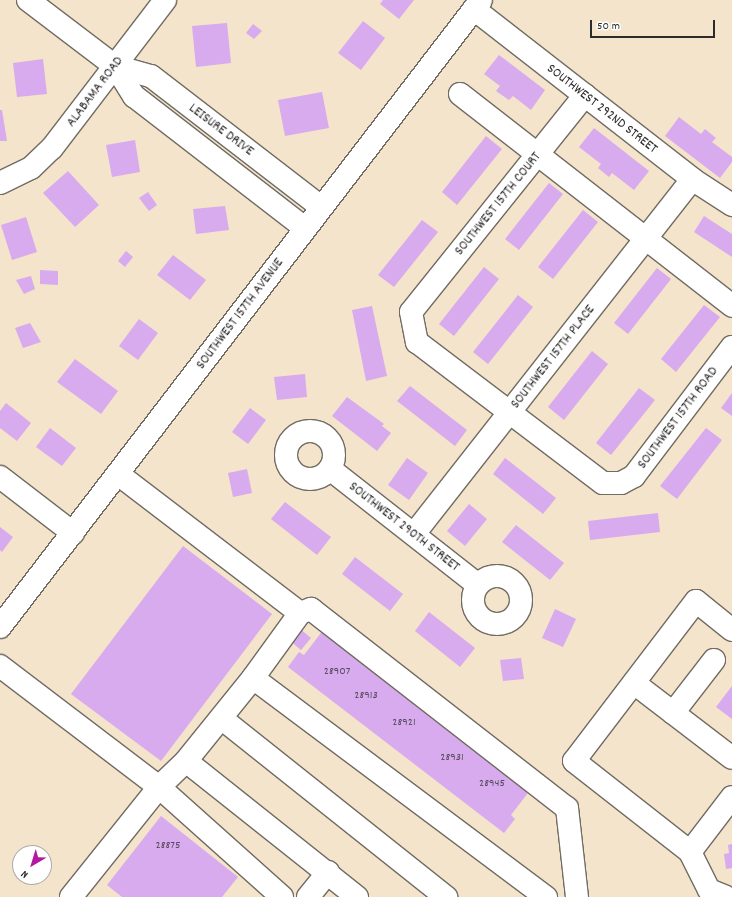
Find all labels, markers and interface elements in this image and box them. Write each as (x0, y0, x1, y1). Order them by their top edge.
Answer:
scale bar (592, 12, 717, 38)
text: 50 m (597, 18, 620, 35)
street label: ALABAMA ROAD (63, 53, 127, 131)
street label: SOUTHWEST 292ND STREET (543, 61, 661, 157)
street label: LEISURE DRIVE (185, 100, 257, 160)
street label: SOUTHWEST 157TH COURT (451, 149, 545, 259)
street label: SOUTHWEST 157TH AVENUE (193, 255, 287, 373)
street label: SOUTHWEST 157TH PLACE (507, 302, 599, 412)
street label: SOUTHWEST 157TH ROAD (634, 364, 722, 472)
street label: SOUTHWEST 290TH STREET (345, 478, 463, 576)
house number: 28907 (324, 665, 350, 679)
house number: 28913 (354, 689, 378, 703)
house number: 28921 (392, 716, 416, 730)
house number: 28931 (440, 751, 464, 765)
house number: 28945 (479, 777, 505, 791)
house number: 28875 (155, 839, 181, 853)
north arrow (12, 845, 52, 885)
text: N (18, 866, 32, 882)

